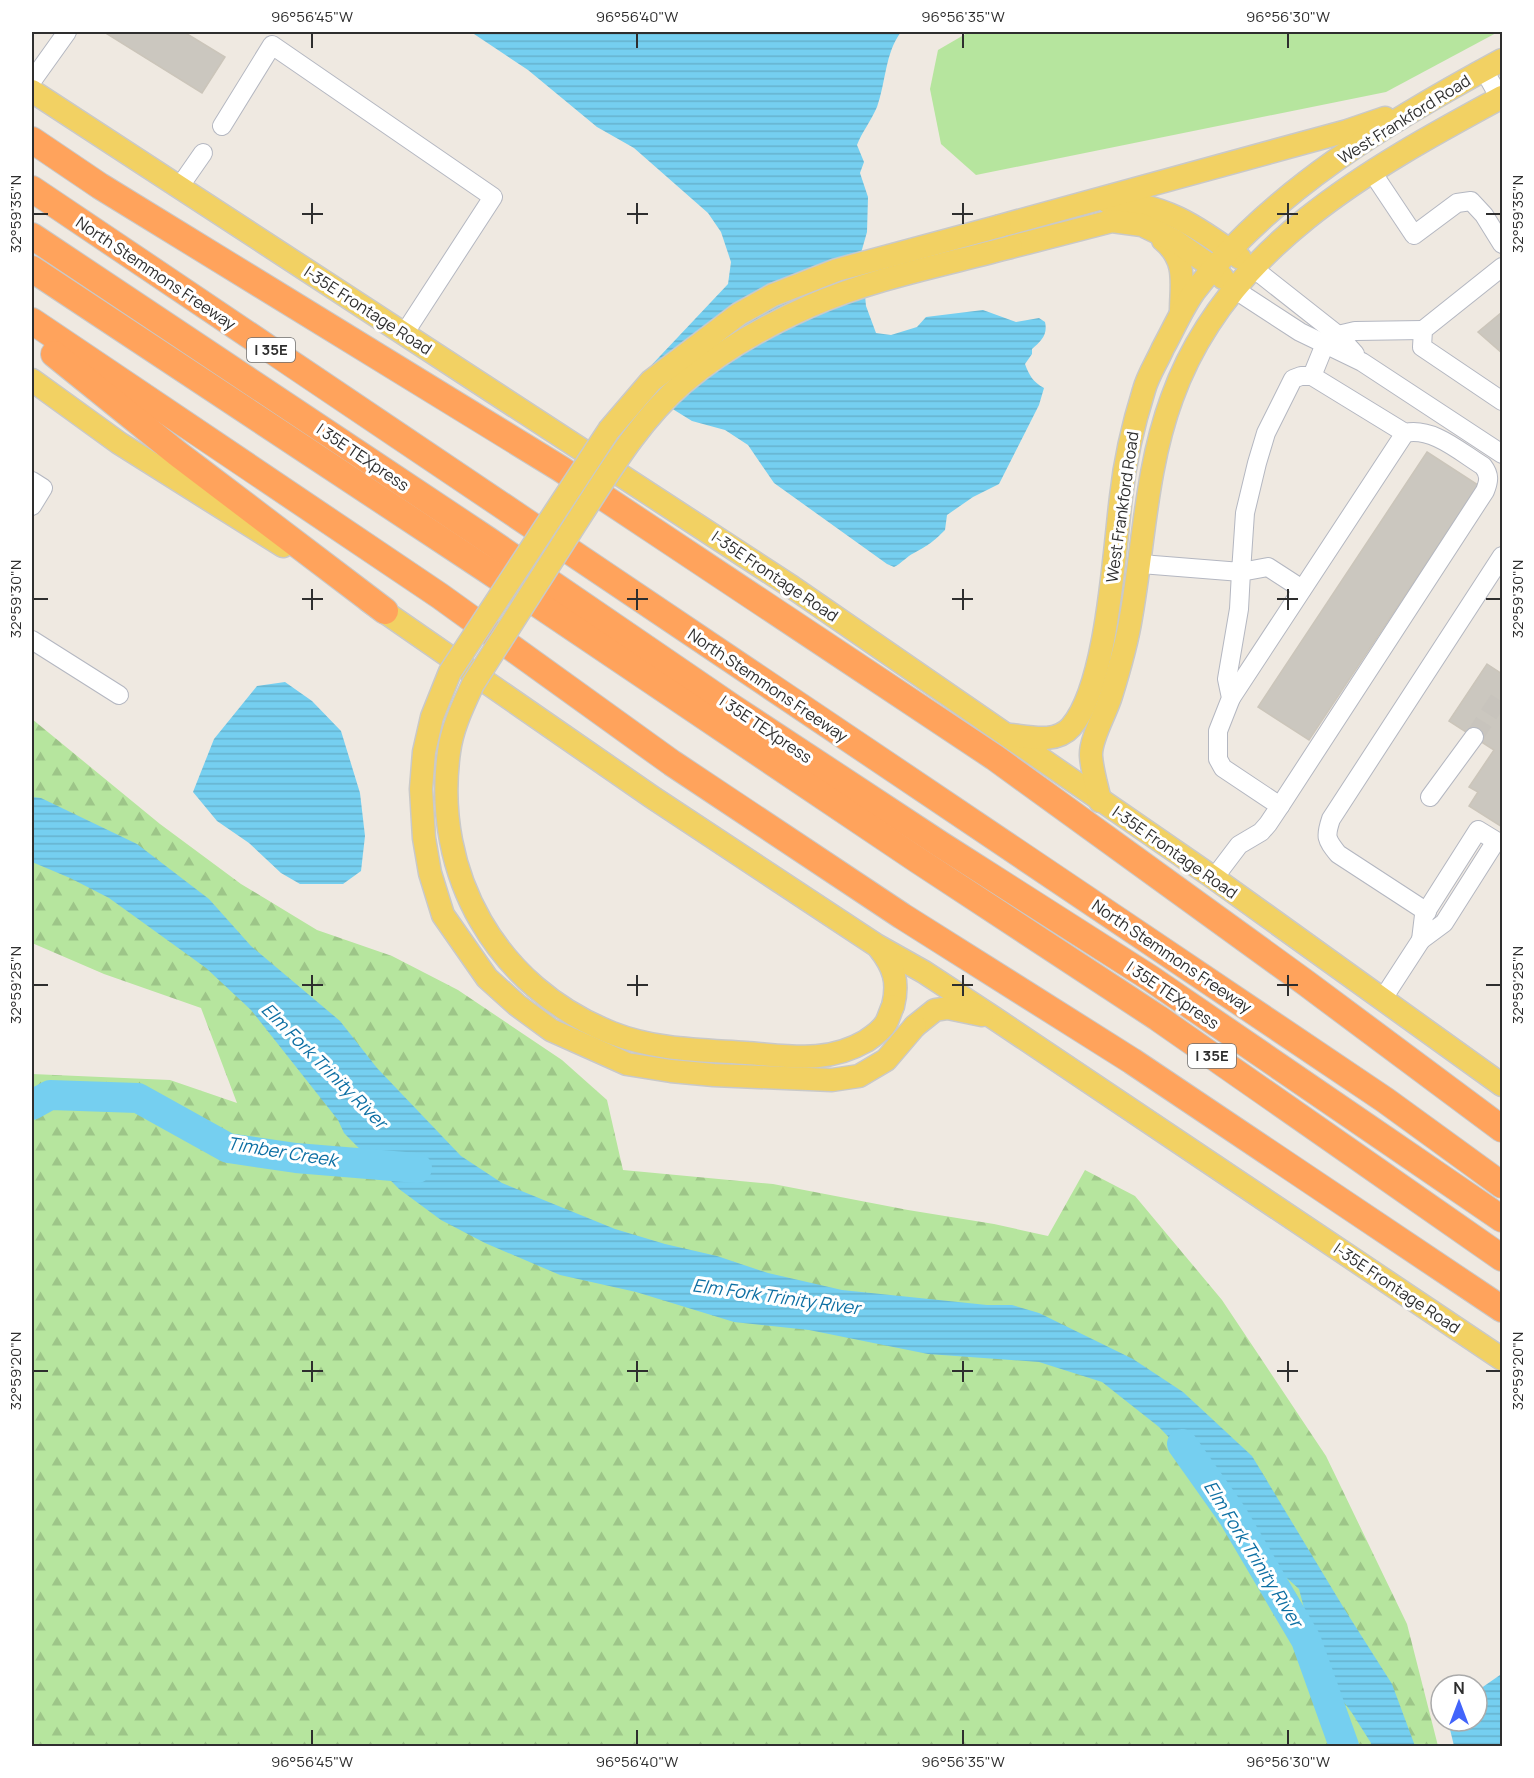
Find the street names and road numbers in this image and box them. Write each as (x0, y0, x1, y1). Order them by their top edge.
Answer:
street label: West Frankford Road (1334, 69, 1474, 169)
street label: North Stemmons Freeway (72, 211, 241, 335)
street label: I-35E Frontage Road (300, 260, 436, 360)
road number: I 35E (247, 338, 295, 362)
street label: I 35E TEXpress (313, 418, 413, 496)
street label: West Frankford Road (1101, 430, 1143, 584)
street label: I-35E Frontage Road (707, 525, 843, 627)
street label: North Stemmons Freeway (684, 623, 853, 747)
street label: I 35E TEXpress (716, 690, 816, 768)
street label: I-35E Frontage Road (1108, 801, 1242, 903)
street label: North Stemmons Freeway (1088, 894, 1257, 1018)
street label: I 35E TEXpress (1123, 956, 1223, 1034)
road number: I 35E (1188, 1044, 1236, 1068)
street label: I-35E Frontage Road (1329, 1237, 1465, 1339)

